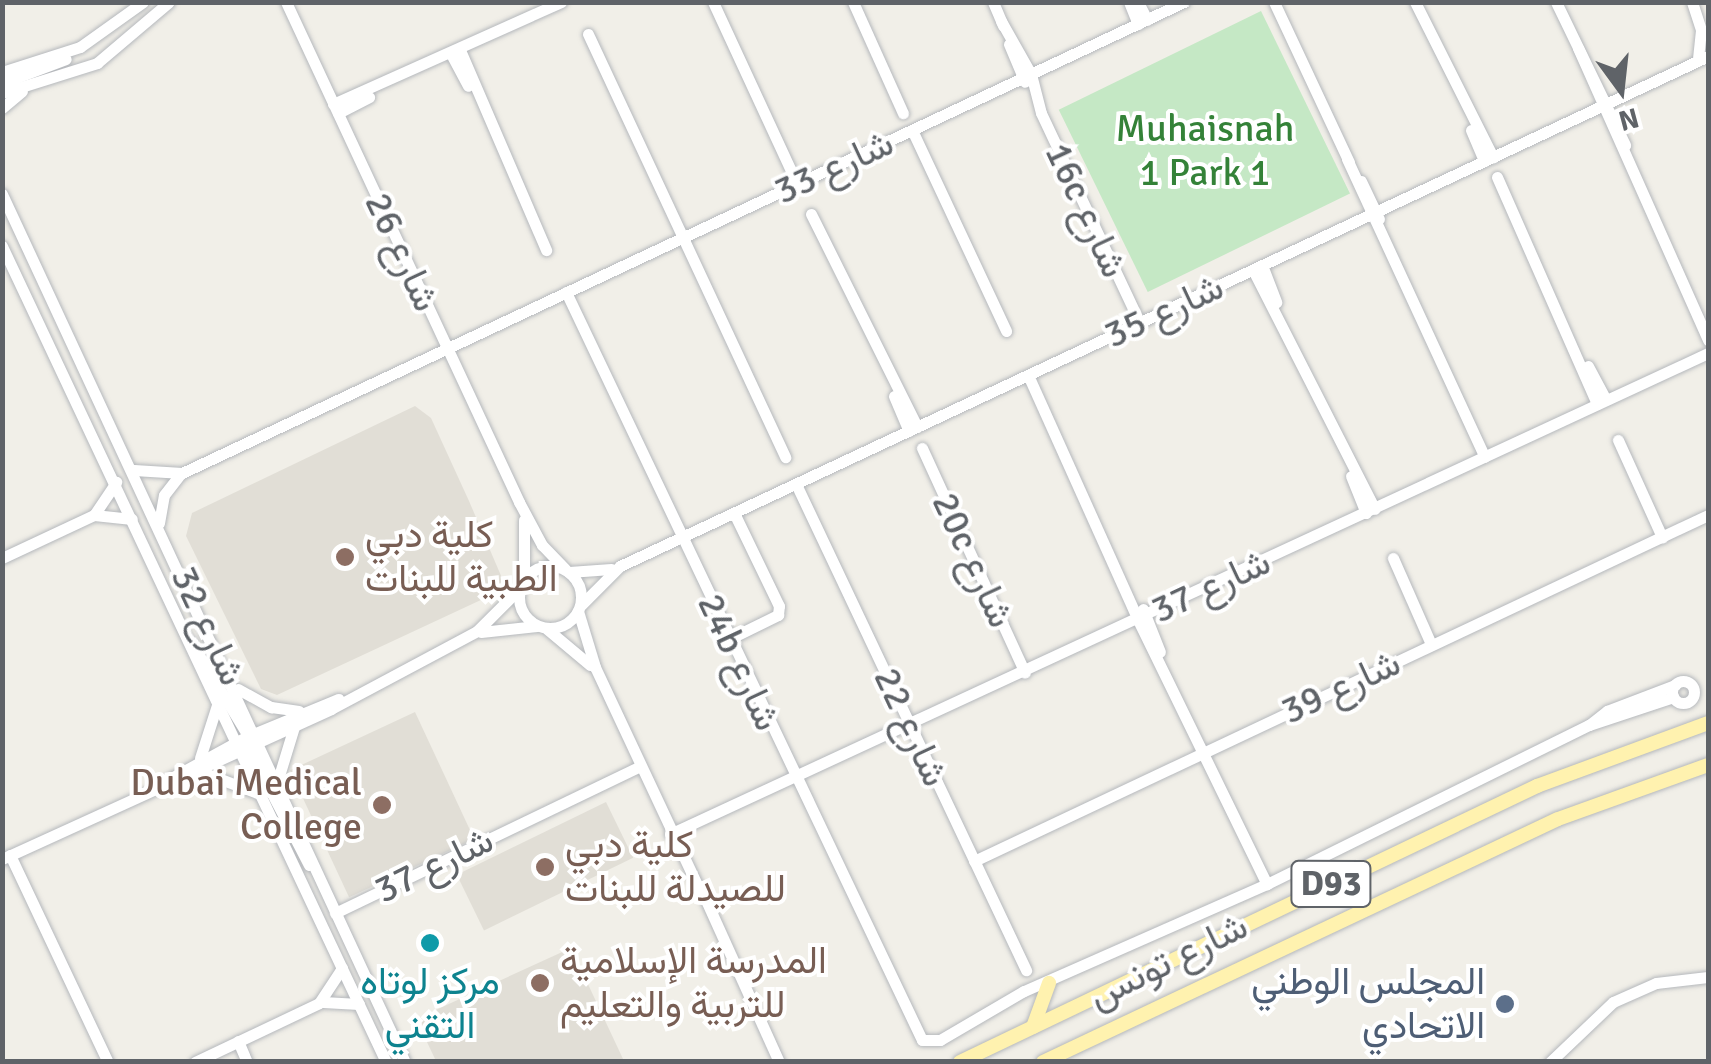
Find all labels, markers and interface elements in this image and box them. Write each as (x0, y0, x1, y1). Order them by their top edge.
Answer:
north arrow (1571, 40, 1671, 140)
text: N (1615, 100, 1643, 138)
park label: Muhaisnah 1 Park 1 (1115, 106, 1295, 195)
street label: شارع 33 (767, 120, 901, 214)
street label: 16c شارع (1035, 135, 1137, 285)
street label: شارع 26 (355, 185, 449, 319)
street label: شارع 35 (1097, 264, 1231, 358)
street label: 20c شارع (922, 485, 1024, 635)
place label: كلية دبي الطبية للبنات (365, 512, 558, 602)
street label: شارع 37 (1144, 539, 1278, 633)
marker: كلية دبي الطبية للبنات (334, 546, 356, 568)
street label: شارع 32 (161, 559, 255, 693)
street label: 24b شارع (688, 586, 790, 738)
street label: شارع 39 (1274, 640, 1408, 734)
street label: شارع 22 (864, 660, 958, 794)
place label: Dubai Medical College (130, 760, 362, 849)
marker: Dubai Medical College (371, 794, 393, 816)
street label: شارع 37 (367, 817, 501, 913)
place label: كلية دبي للصيدلة للبنات (565, 822, 786, 912)
road number: D93 (1288, 854, 1374, 914)
marker: كلية دبي للصيدلة للبنات (534, 856, 556, 878)
street label: شارع تونس (1081, 903, 1255, 1019)
marker: مركز لوتاه التقني (419, 932, 441, 954)
place label: المدرسة الإسلامية للتربية والتعليم (560, 938, 827, 1028)
place label: مركز لوتاه التقني (360, 959, 500, 1048)
place label: المجلس الوطني الاتحادي (1251, 959, 1485, 1048)
marker: المدرسة الإسلامية للتربية والتعليم (529, 972, 551, 994)
marker: المجلس الوطني الاتحادي (1494, 993, 1516, 1015)

